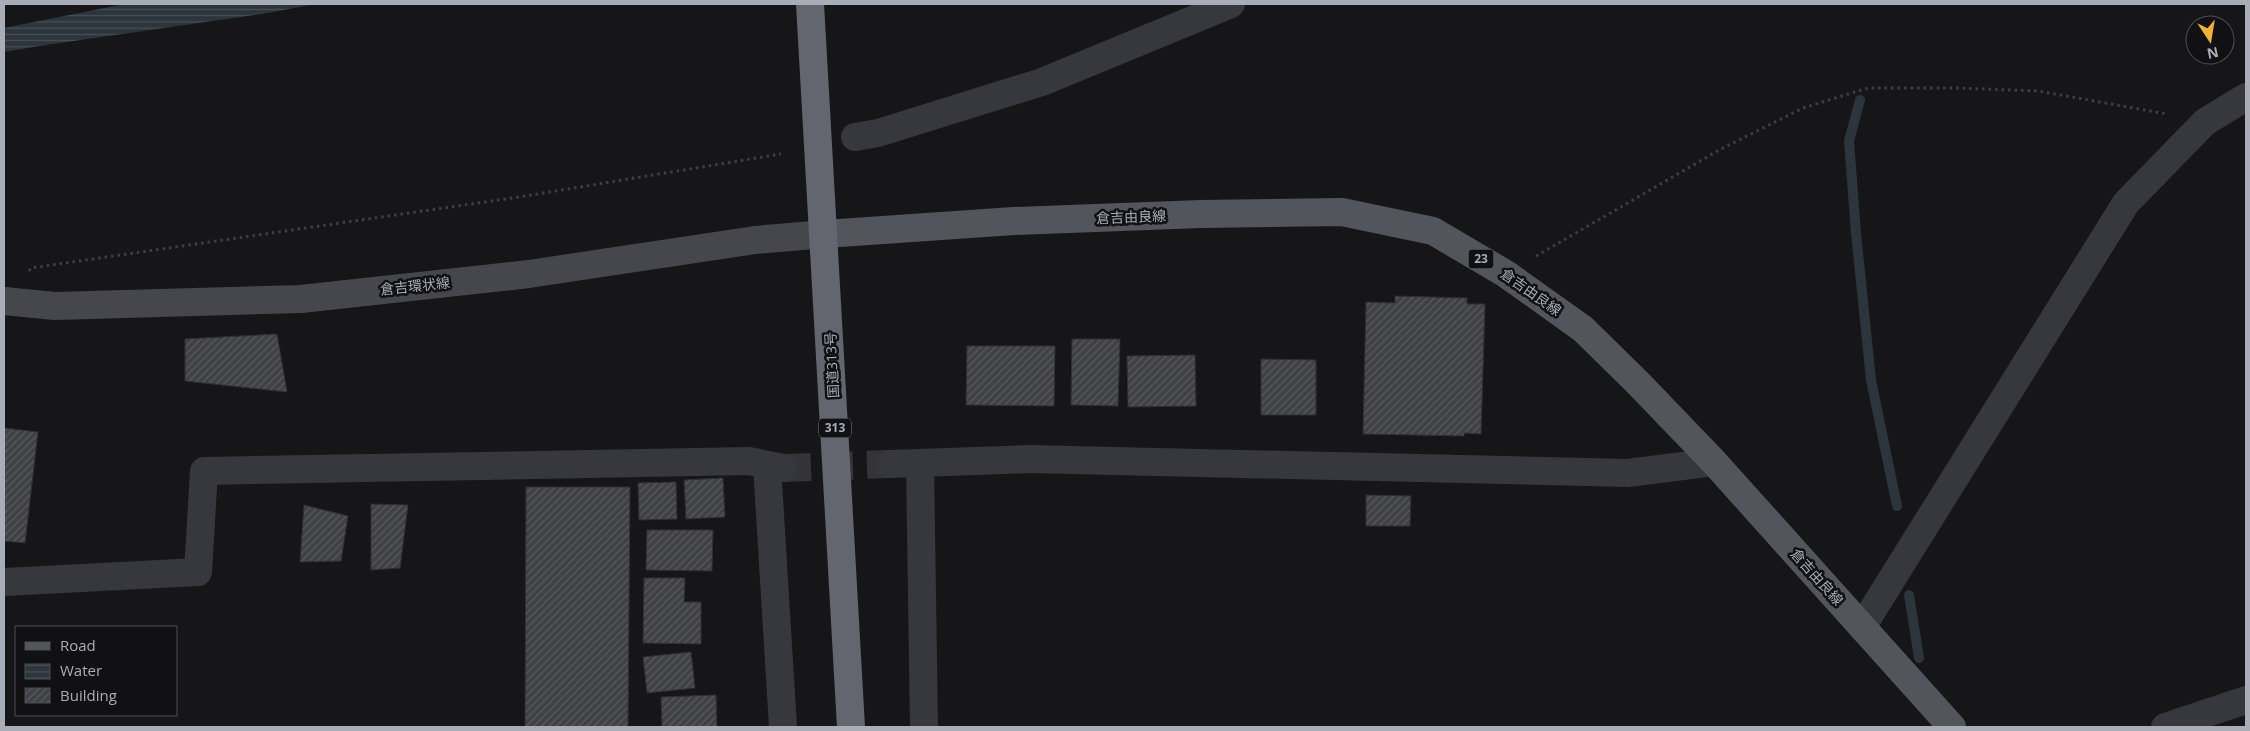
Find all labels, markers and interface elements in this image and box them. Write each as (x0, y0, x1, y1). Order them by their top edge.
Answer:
north arrow (2185, 15, 2235, 65)
text: N (2205, 43, 2220, 64)
street label: 倉吉由良線 (1096, 206, 1166, 227)
road number: 23 (1468, 250, 1494, 268)
street label: 倉吉由良線 (1497, 264, 1565, 319)
street label: 倉吉環状線 (379, 272, 451, 299)
street label: 国道313号 (820, 332, 843, 398)
road number: 313 (819, 418, 851, 438)
street label: 倉吉由良線 (1787, 544, 1848, 609)
legend (15, 626, 178, 716)
text: Road (60, 635, 96, 655)
text: Water (60, 660, 102, 680)
text: Building (60, 685, 117, 705)

